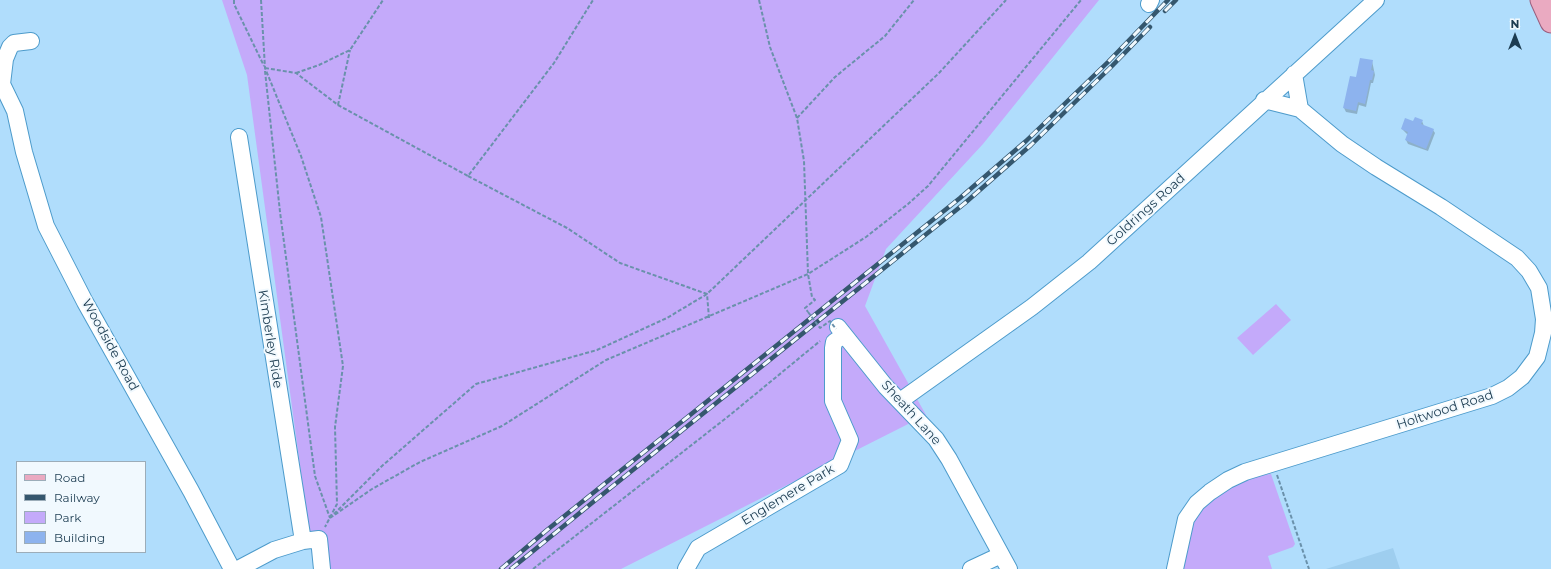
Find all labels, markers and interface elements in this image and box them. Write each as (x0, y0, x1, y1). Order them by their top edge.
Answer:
north arrow (1495, 16, 1535, 56)
text: N (1511, 17, 1519, 31)
street label: Goldrings Road (1103, 171, 1189, 249)
street label: Kimberley Ride (255, 289, 285, 389)
street label: Woodside Road (78, 296, 142, 394)
street label: Sheath Lane (878, 377, 944, 449)
street label: Holtwood Road (1395, 387, 1495, 433)
legend (16, 461, 146, 553)
street label: Englemere Park (739, 461, 837, 529)
text: Road (54, 470, 85, 485)
text: Railway (54, 490, 100, 505)
text: Park (54, 510, 81, 525)
text: Building (54, 530, 105, 545)

